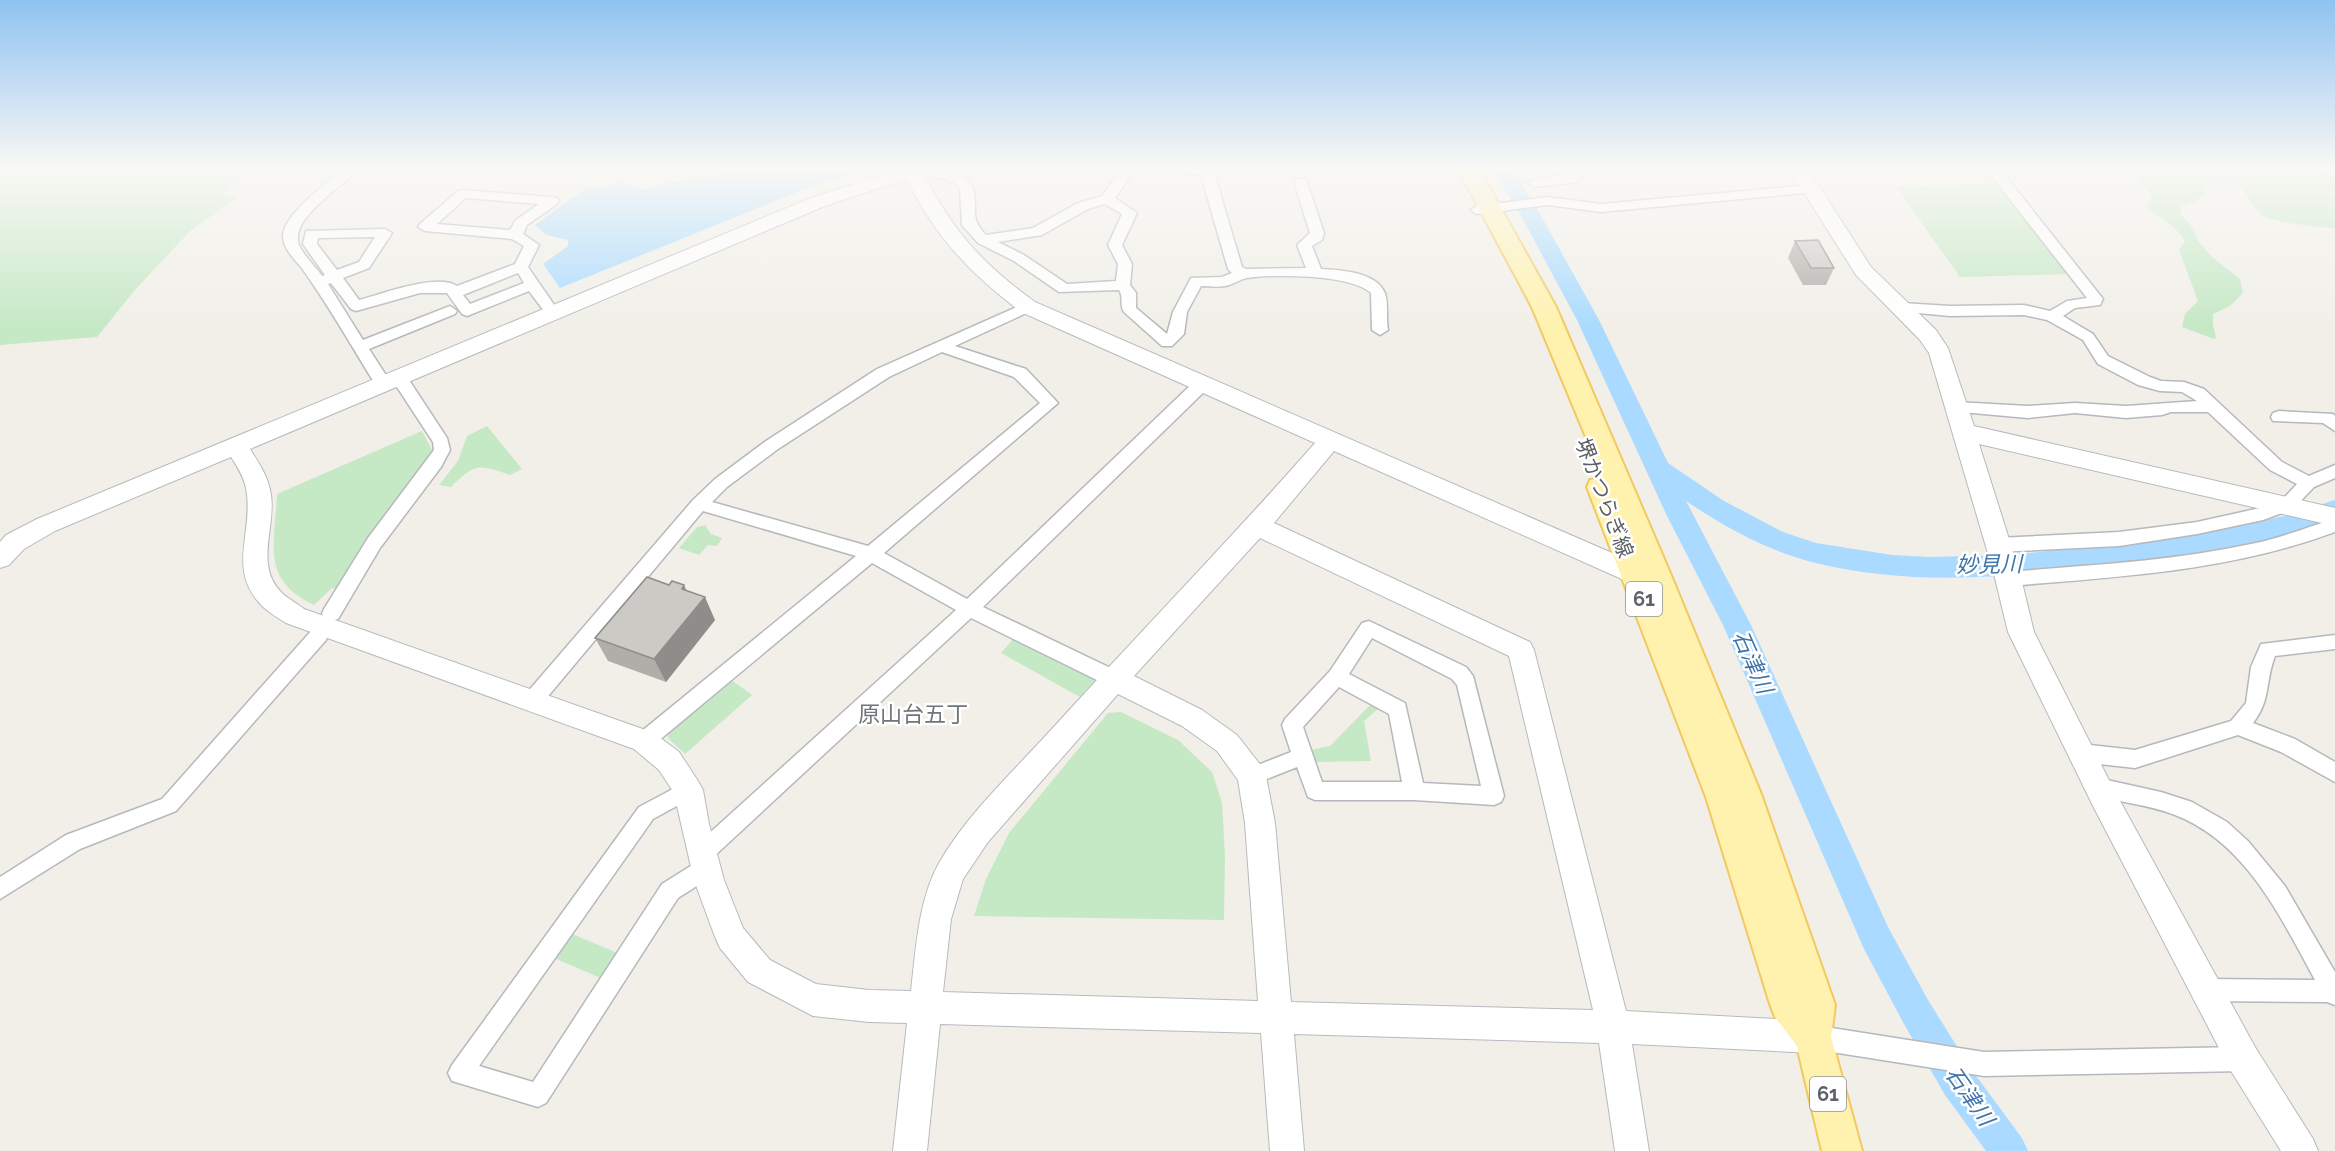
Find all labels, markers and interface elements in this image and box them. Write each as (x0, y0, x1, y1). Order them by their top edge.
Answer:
street label: 堺かつらぎ線 (1570, 435, 1639, 561)
water label: 妙見川 (1956, 550, 2024, 578)
road number: 61 (1626, 582, 1662, 616)
water label: 石津川 (1728, 627, 1779, 699)
district label: 原山台五丁 (858, 701, 968, 727)
water label: 石津川 (1940, 1062, 2001, 1132)
road number: 61 (1810, 1077, 1846, 1111)

